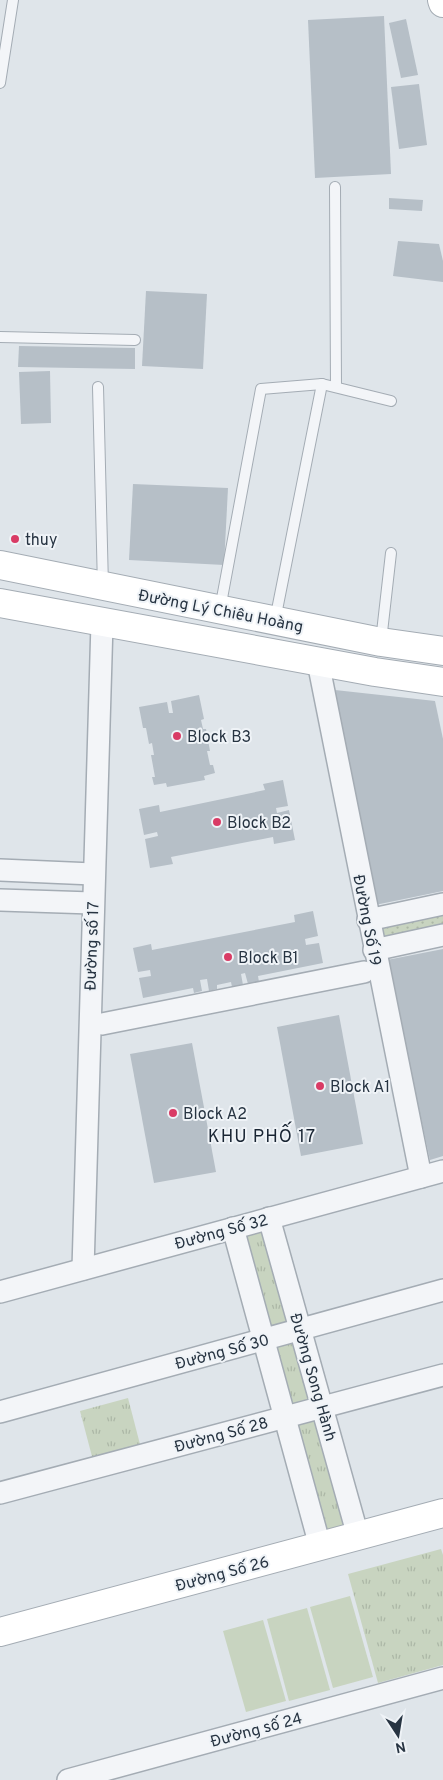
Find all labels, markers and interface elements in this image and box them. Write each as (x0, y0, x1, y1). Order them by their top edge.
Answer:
place label: thuy (25, 531, 57, 551)
marker: thuy (9, 533, 21, 545)
street label: Đường Lý Chiêu Hoàng (136, 586, 305, 638)
place label: Block B3 (187, 728, 251, 748)
marker: Block B3 (171, 730, 183, 742)
place label: Block B2 (227, 814, 291, 834)
marker: Block B2 (211, 816, 223, 828)
street label: Đường Số 19 (347, 873, 386, 968)
street label: Đường số 17 (80, 901, 105, 991)
place label: Block B1 (238, 949, 299, 969)
marker: Block B1 (222, 951, 234, 963)
place label: Block A1 (330, 1078, 390, 1098)
marker: Block A1 (314, 1080, 326, 1092)
place label: Block A2 (183, 1105, 247, 1125)
marker: Block A2 (167, 1107, 179, 1119)
district label: KHU PHỐ 17 (208, 1121, 316, 1149)
street label: Đường Số 32 (172, 1210, 270, 1255)
street label: Đường Song Hành (284, 1311, 340, 1444)
street label: Đường Số 30 (173, 1330, 272, 1375)
street label: Đường Số 28 (172, 1413, 271, 1458)
street label: Đường Số 26 (173, 1552, 272, 1597)
street label: Đường số 24 (208, 1708, 305, 1753)
north arrow (373, 1710, 423, 1760)
text: N (394, 1737, 407, 1756)

